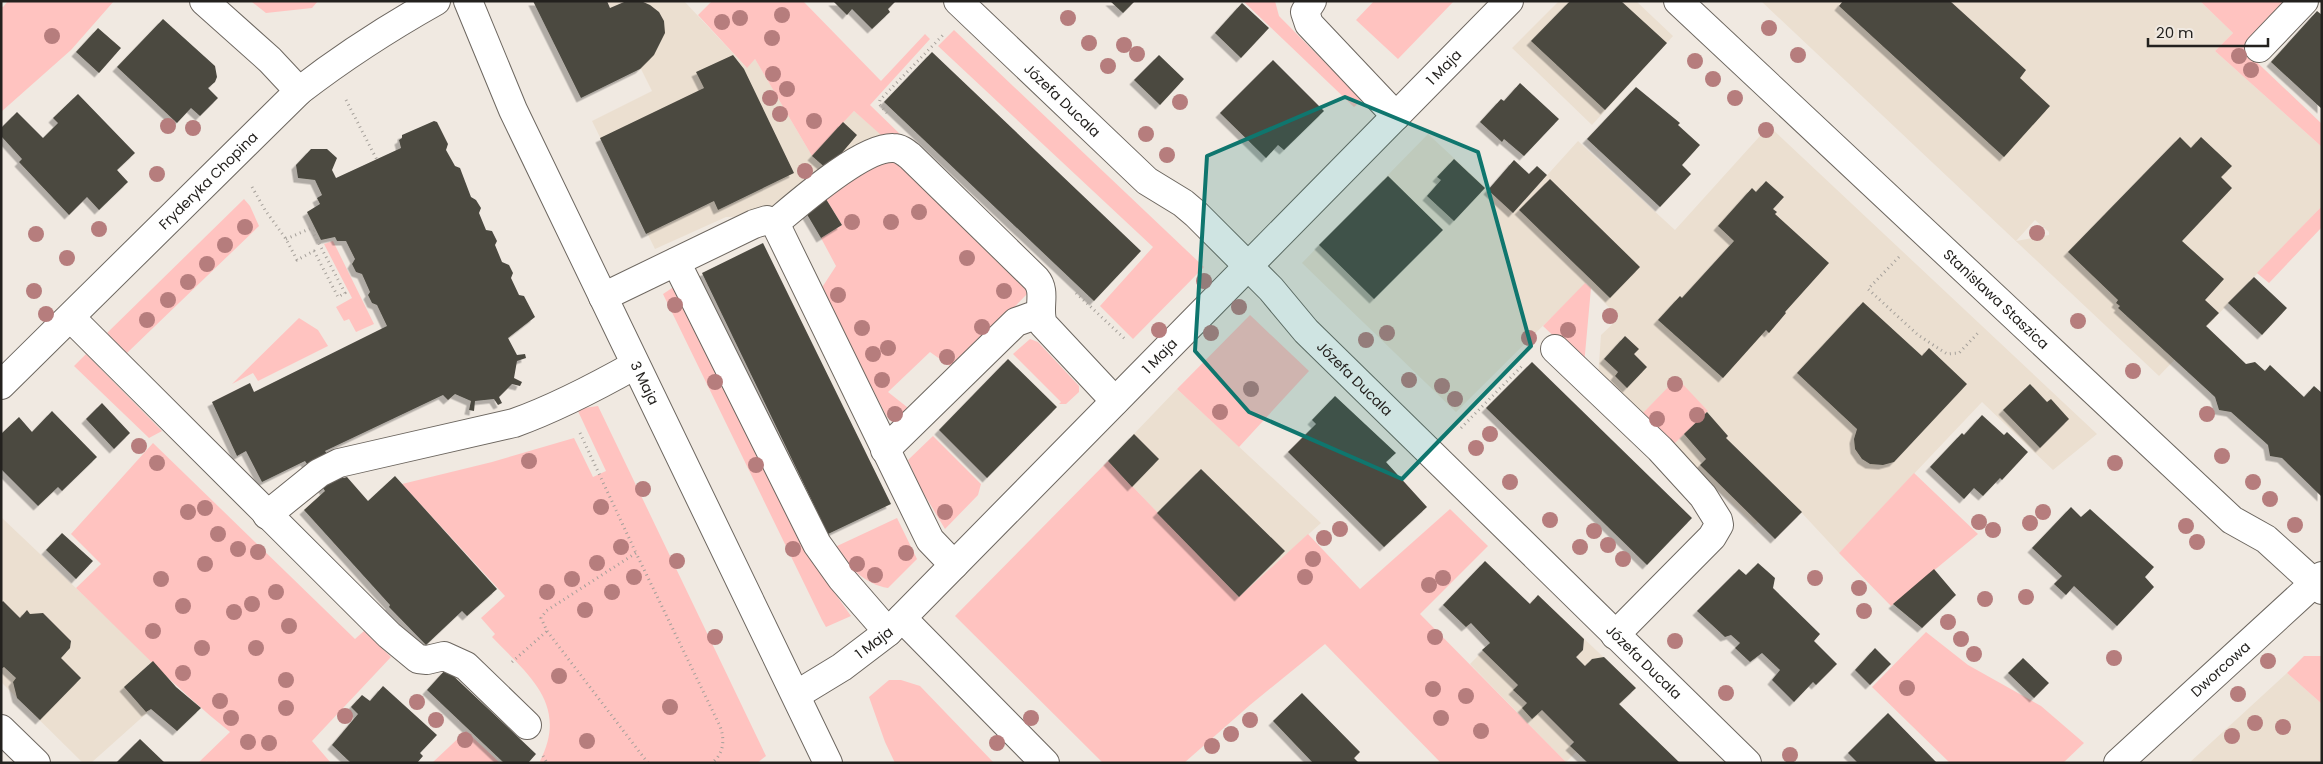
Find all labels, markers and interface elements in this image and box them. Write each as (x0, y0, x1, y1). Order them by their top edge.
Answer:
scale bar (2148, 15, 2268, 47)
text: 20 m (2156, 22, 2194, 43)
street label: 1 Maja (1422, 45, 1466, 90)
street label: Józefa Ducala (1020, 59, 1105, 142)
street label: Fryderyka Chopina (154, 127, 262, 234)
street label: Stanisława Staszica (1939, 245, 2053, 354)
street label: 1 Maja (1138, 334, 1182, 378)
street label: Józefa Ducala (1312, 337, 1397, 420)
street label: 3 Maja (626, 358, 664, 408)
street label: Józefa Ducala (1602, 620, 1686, 704)
street label: 1 Maja (851, 622, 897, 664)
street label: Dworcowa (2186, 637, 2255, 701)

